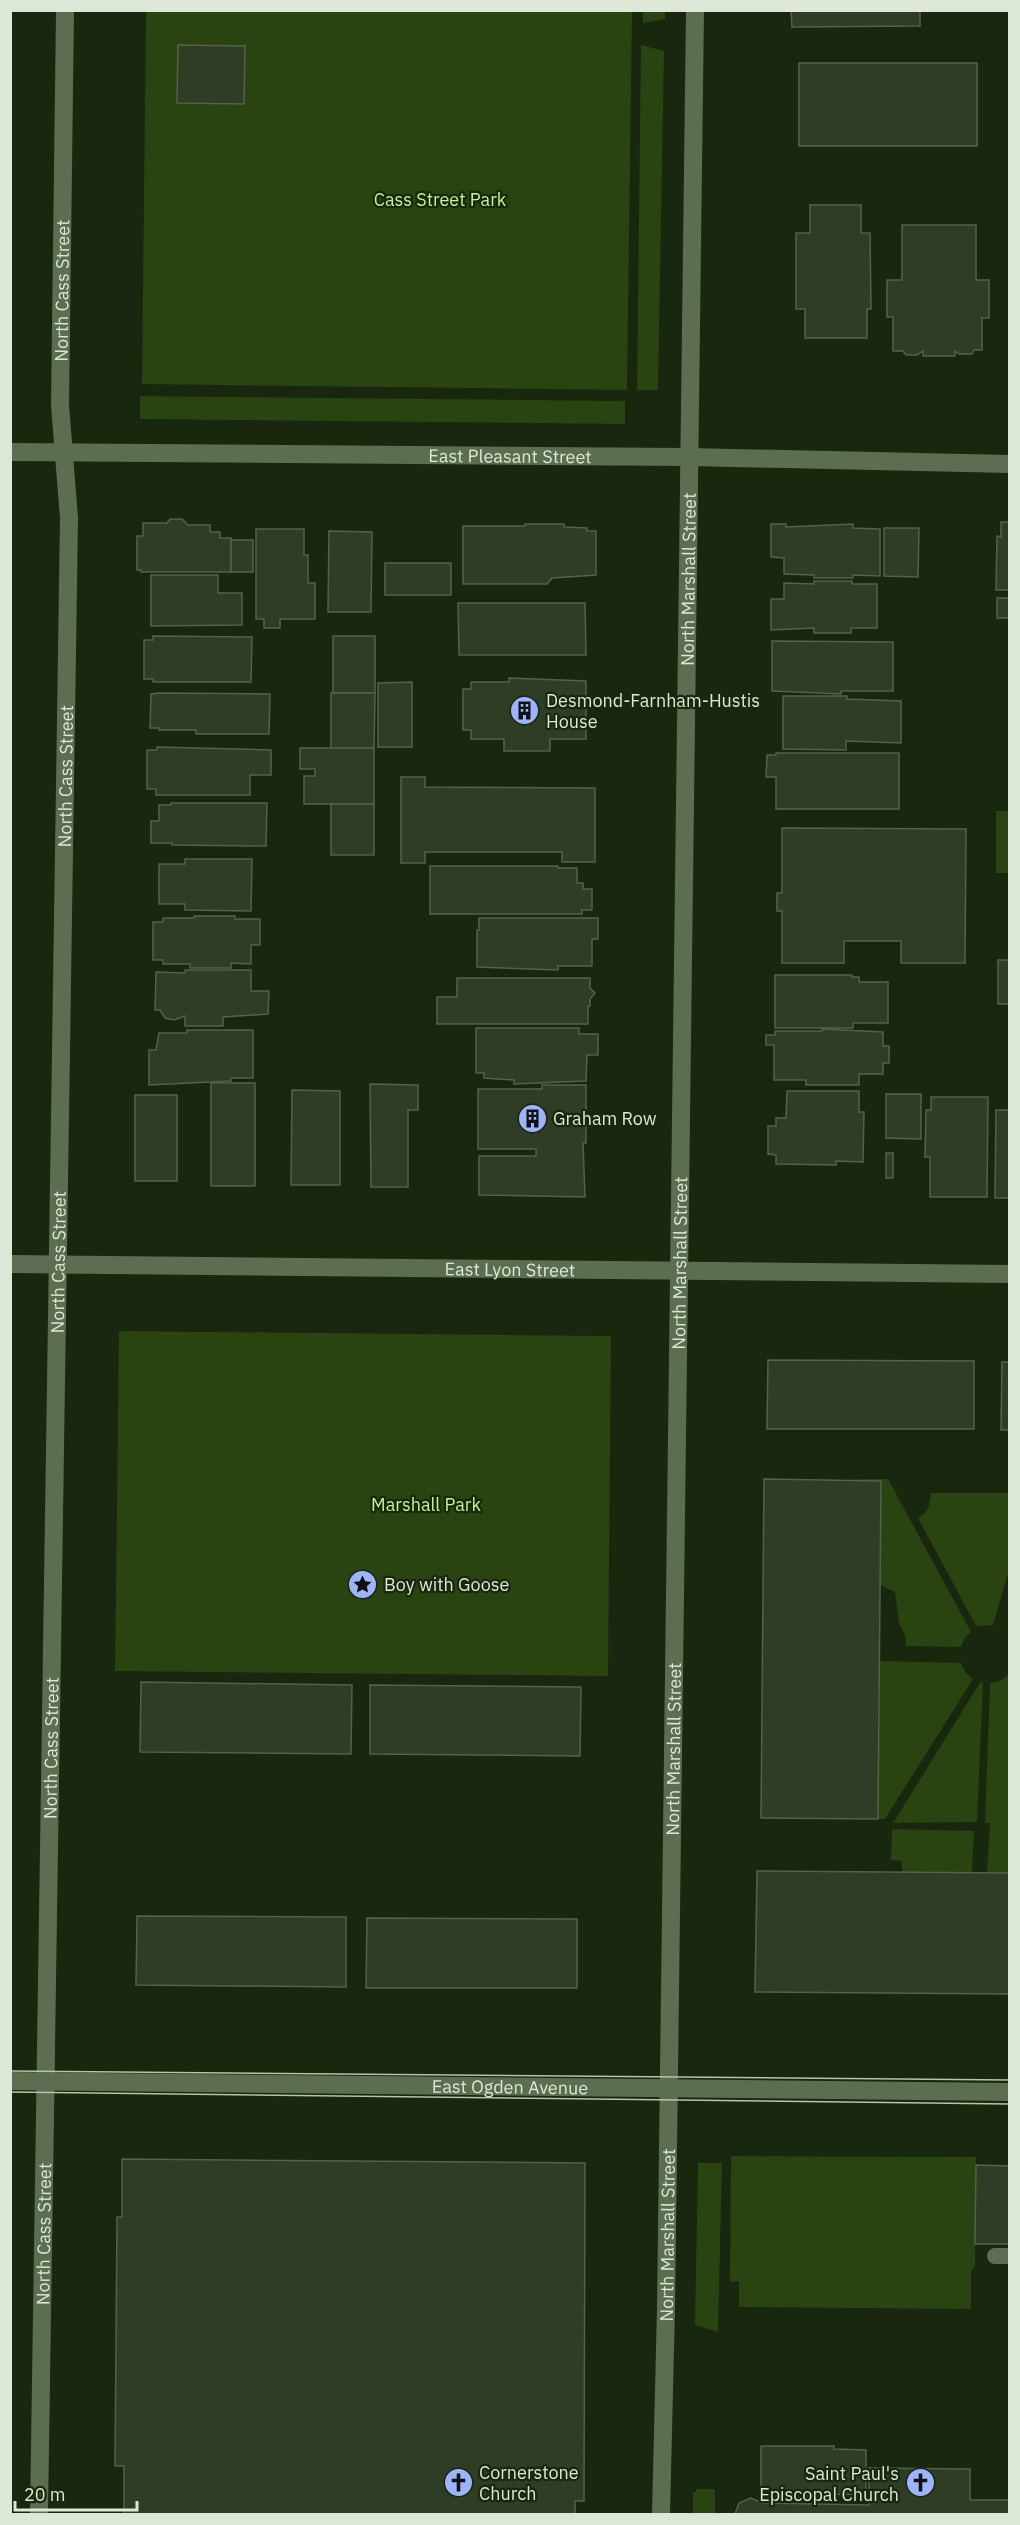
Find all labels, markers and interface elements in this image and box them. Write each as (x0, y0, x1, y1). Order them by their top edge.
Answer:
park label: Cass Street Park (374, 188, 507, 211)
street label: North Cass Street (49, 219, 74, 362)
street label: East Pleasant Street (428, 444, 592, 468)
street label: North Marshall Street (675, 492, 700, 666)
place label: Desmond-Farnham-Hustis House (546, 689, 760, 733)
building icon: Desmond-Farnham-Hustis House (509, 694, 541, 726)
street label: North Cass Street (53, 705, 78, 848)
building icon: Graham Row (516, 1102, 548, 1134)
place label: Graham Row (553, 1107, 657, 1130)
street label: North Marshall Street (667, 1176, 692, 1350)
street label: North Cass Street (45, 1191, 70, 1333)
street label: East Lyon Street (445, 1257, 575, 1281)
park label: Marshall Park (371, 1493, 481, 1516)
place icon: Boy with Goose (347, 1568, 379, 1600)
place label: Boy with Goose (384, 1573, 510, 1596)
street label: North Marshall Street (660, 1662, 686, 1836)
street label: North Cass Street (38, 1677, 63, 1819)
street label: East Ogden Avenue (432, 2074, 588, 2099)
street label: North Marshall Street (654, 2148, 680, 2322)
street label: North Cass Street (31, 2163, 56, 2305)
place label: Cornerstone Church (479, 2461, 579, 2505)
place label: Saint Paul's Episcopal Church (759, 2462, 899, 2506)
church icon: Cornerstone Church (442, 2466, 474, 2498)
church icon: Saint Paul's Episcopal Church (904, 2467, 936, 2499)
scale bar (15, 2474, 136, 2512)
text: 20 m (24, 2483, 66, 2506)

